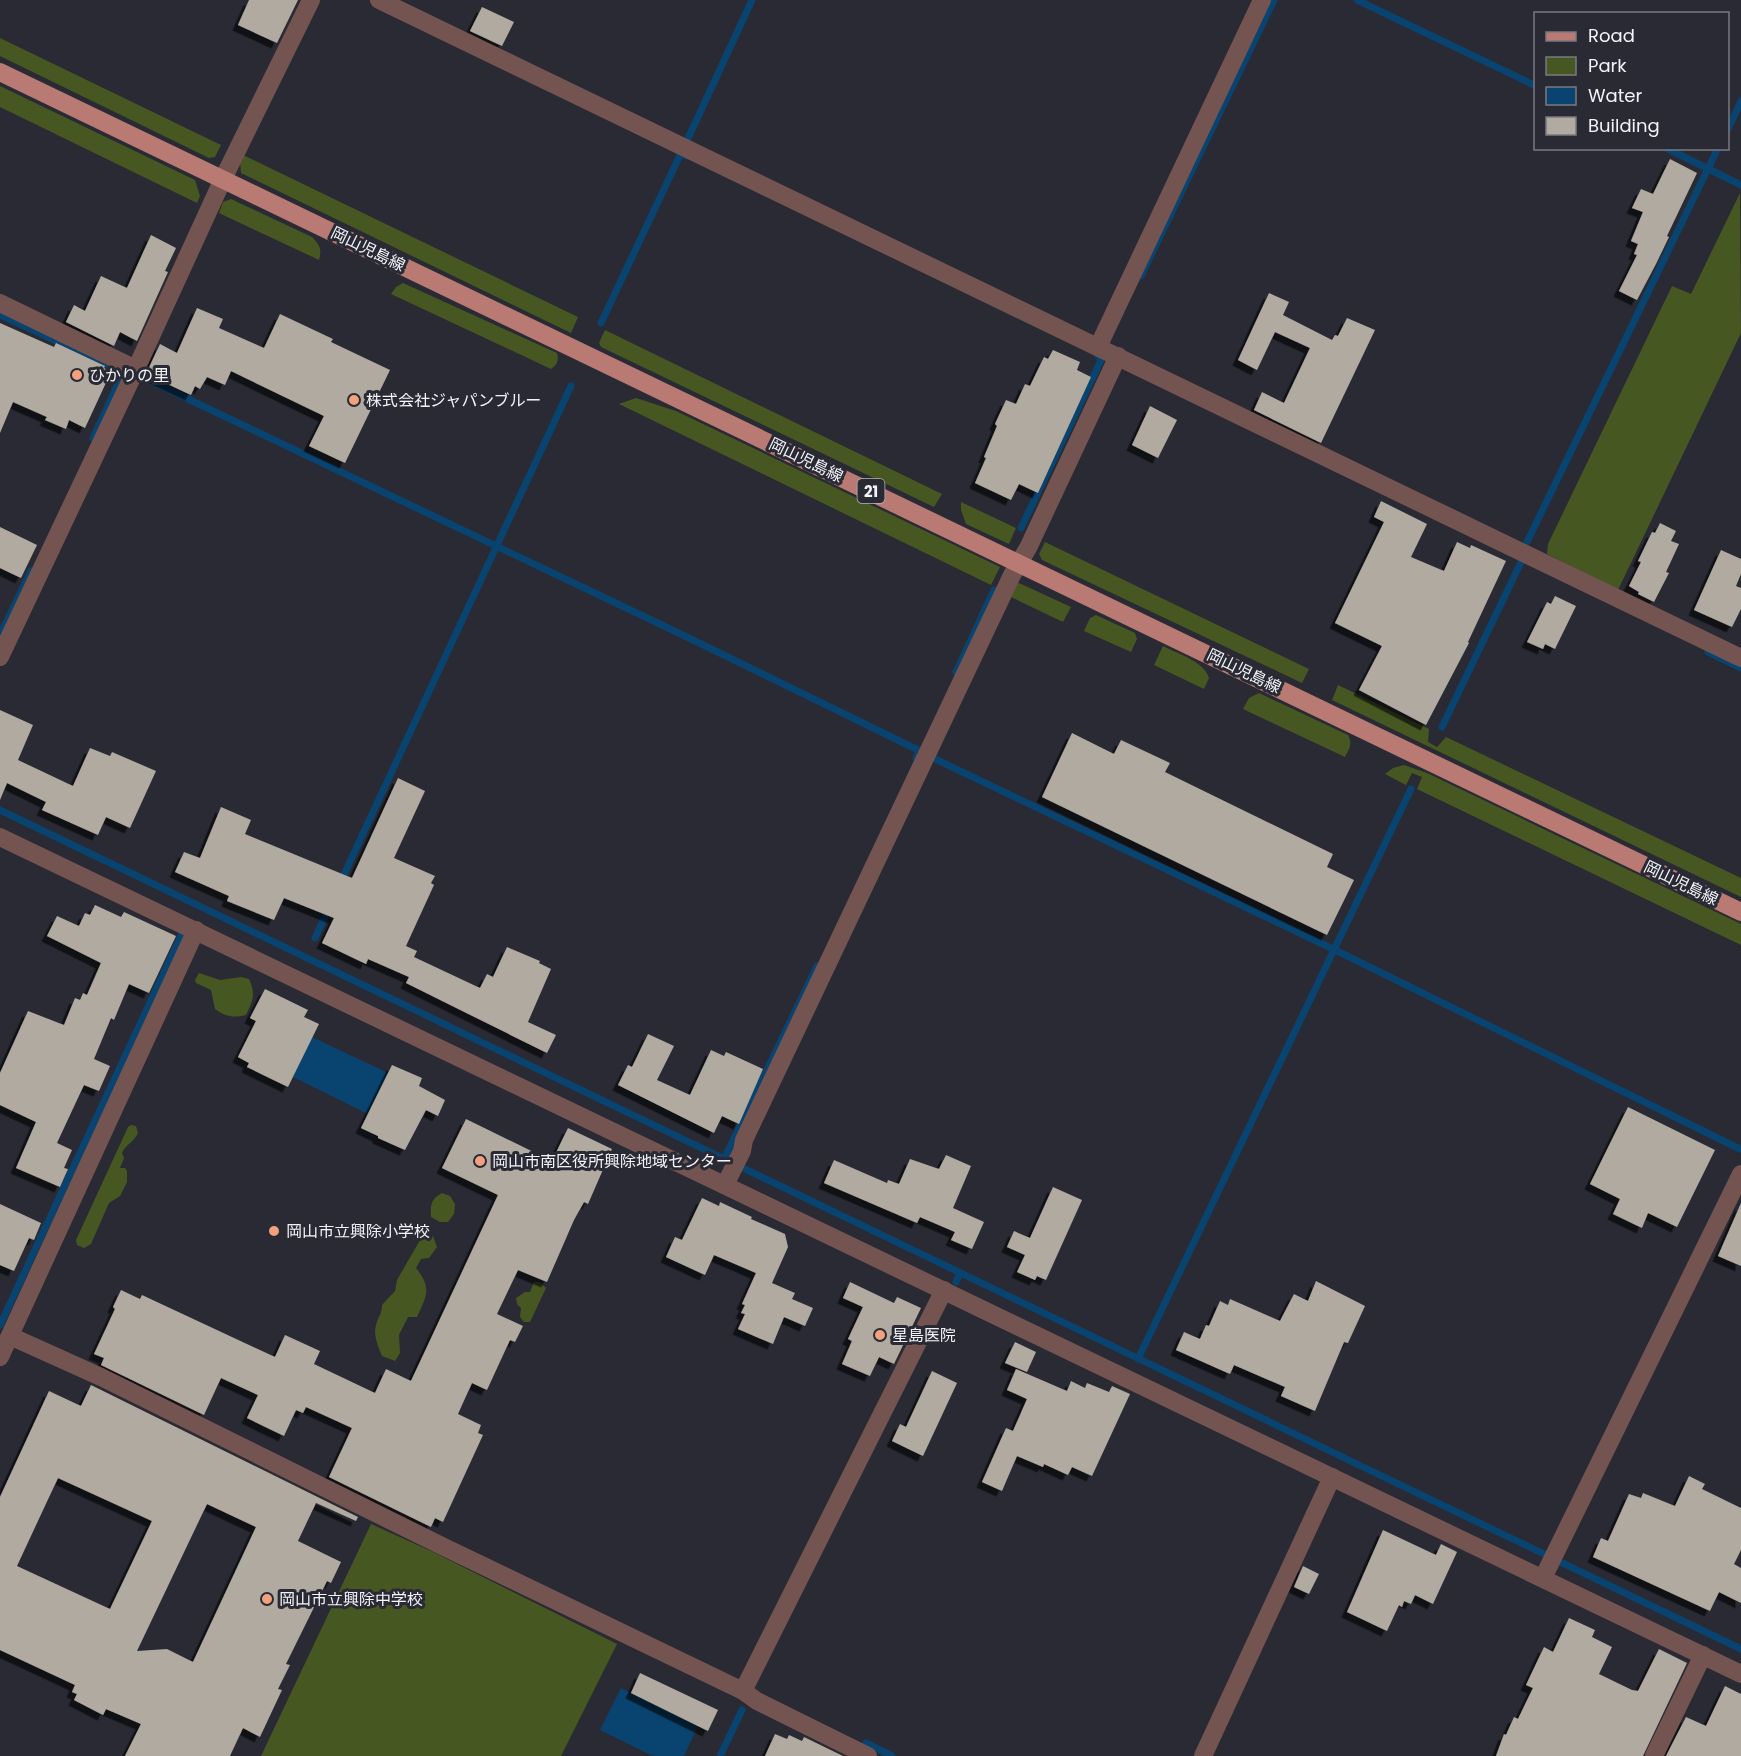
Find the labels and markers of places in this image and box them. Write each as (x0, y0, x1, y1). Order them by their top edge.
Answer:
place label: ひかりの里 (89, 364, 169, 387)
marker: ひかりの里 (70, 368, 84, 382)
place label: 株式会社ジャパンブルー (366, 389, 542, 412)
marker: 株式会社ジャパンブルー (347, 393, 361, 407)
place label: 岡山市南区役所興除地域センター (492, 1150, 732, 1173)
marker: 岡山市南区役所興除地域センター (473, 1154, 487, 1168)
place label: 岡山市立興除小学校 (286, 1220, 430, 1243)
marker: 岡山市立興除小学校 (267, 1224, 281, 1238)
place label: 星島医院 (892, 1324, 956, 1347)
marker: 星島医院 (873, 1328, 887, 1342)
place label: 岡山市立興除中学校 (279, 1588, 423, 1611)
marker: 岡山市立興除中学校 (260, 1592, 274, 1606)

